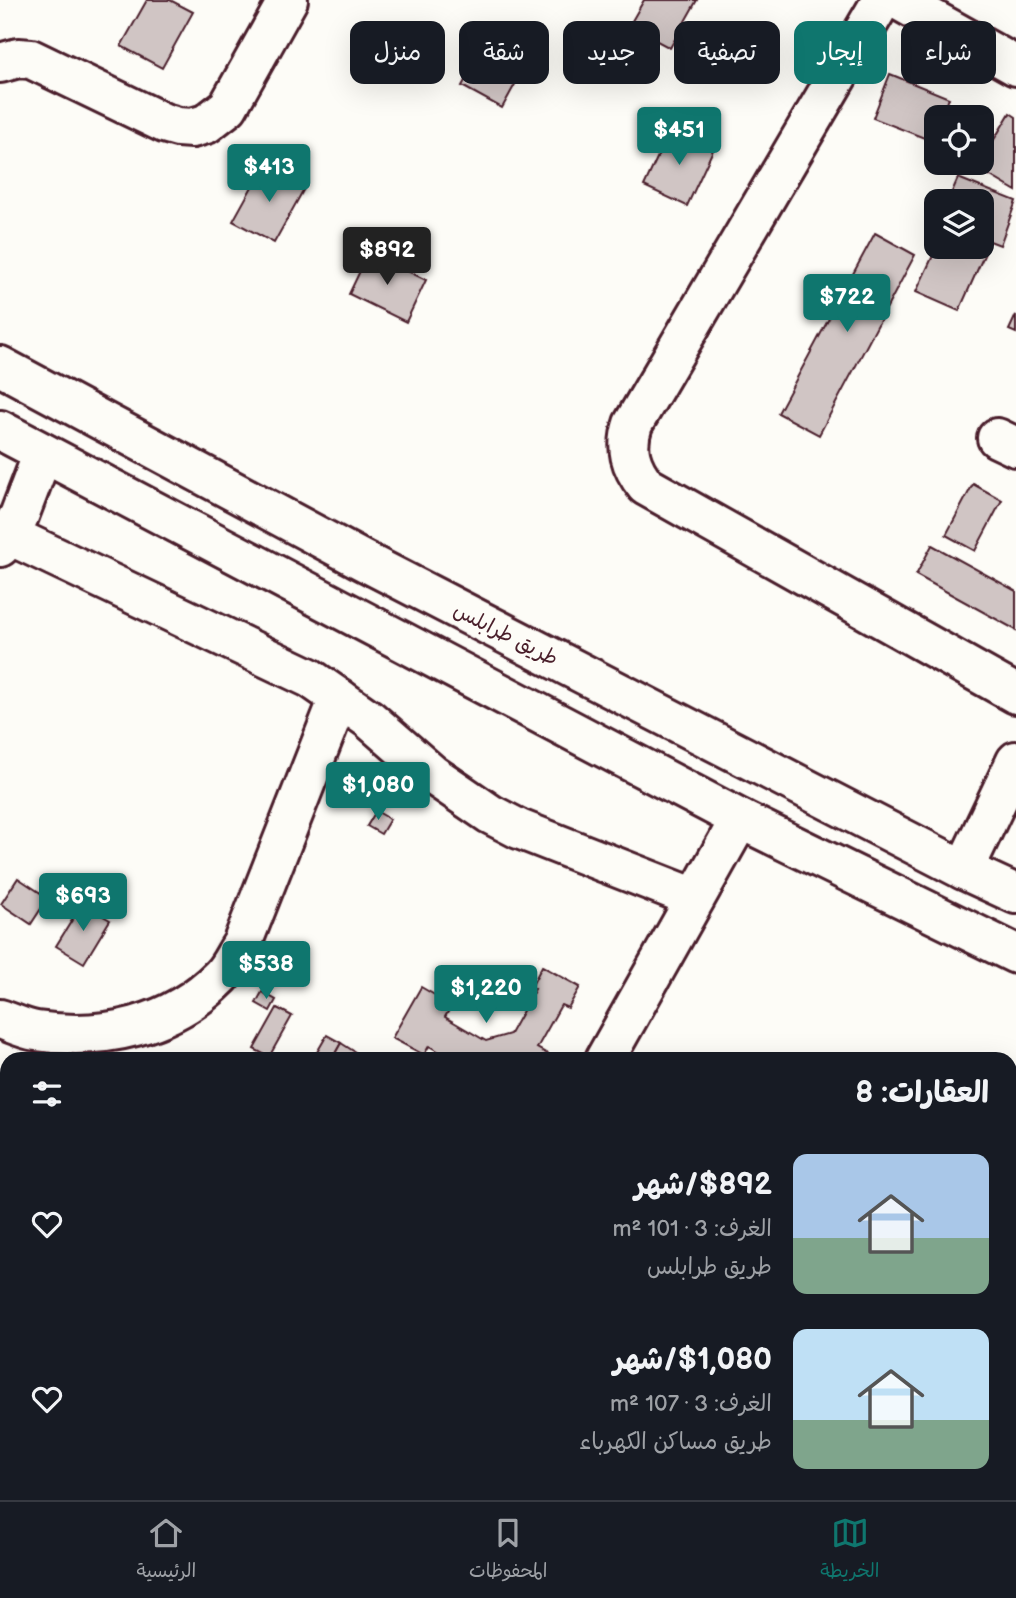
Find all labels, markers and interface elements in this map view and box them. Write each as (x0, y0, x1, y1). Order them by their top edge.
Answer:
chip: منزل (350, 21, 445, 84)
chip: شقة (459, 21, 549, 84)
chip: جديد (563, 21, 660, 84)
chip: تصفية (674, 21, 780, 84)
chip: إيجار (794, 21, 887, 84)
chip: شراء (901, 21, 996, 84)
map controls (924, 105, 994, 259)
button: locate (924, 105, 994, 175)
pin: $451 (638, 108, 720, 167)
text: $451 (653, 116, 705, 144)
pin: $413 (228, 144, 310, 204)
text: $413 (243, 153, 295, 181)
button: layers (924, 189, 994, 259)
pin: $892 (346, 228, 428, 287)
text: $892 (359, 236, 415, 264)
pin: $722 (806, 274, 888, 334)
text: $722 (819, 283, 875, 311)
street label: طريق طرابلس (449, 597, 562, 672)
pin: $1,080 (321, 762, 435, 822)
text: $1,080 (342, 771, 414, 799)
pin: $693 (42, 874, 124, 933)
text: $693 (55, 882, 111, 910)
pin: $538 (225, 942, 307, 1001)
text: $538 (238, 950, 294, 978)
pin: $1,220 (429, 965, 543, 1025)
text: $1,220 (450, 974, 522, 1002)
icon: filters (28, 1075, 66, 1113)
text: العقارات: 8 (855, 1075, 989, 1111)
text: $892/شهر (634, 1167, 772, 1203)
icon: home (849, 1182, 933, 1266)
icon: heart (28, 1205, 66, 1243)
text: الغرف: 3 · 101 m² (612, 1215, 772, 1243)
text: طريق طرابلس (647, 1253, 772, 1281)
text: $1,080/شهر (613, 1342, 772, 1378)
icon: home (849, 1357, 933, 1441)
icon: heart (28, 1380, 66, 1418)
text: الغرف: 3 · 107 m² (610, 1390, 772, 1418)
text: طريق مساكن الكهرباء (579, 1428, 772, 1456)
tab: الرئيسية (136, 1514, 196, 1587)
tab: المحفوظات (469, 1514, 547, 1587)
tab: الخريطة (820, 1514, 880, 1587)

